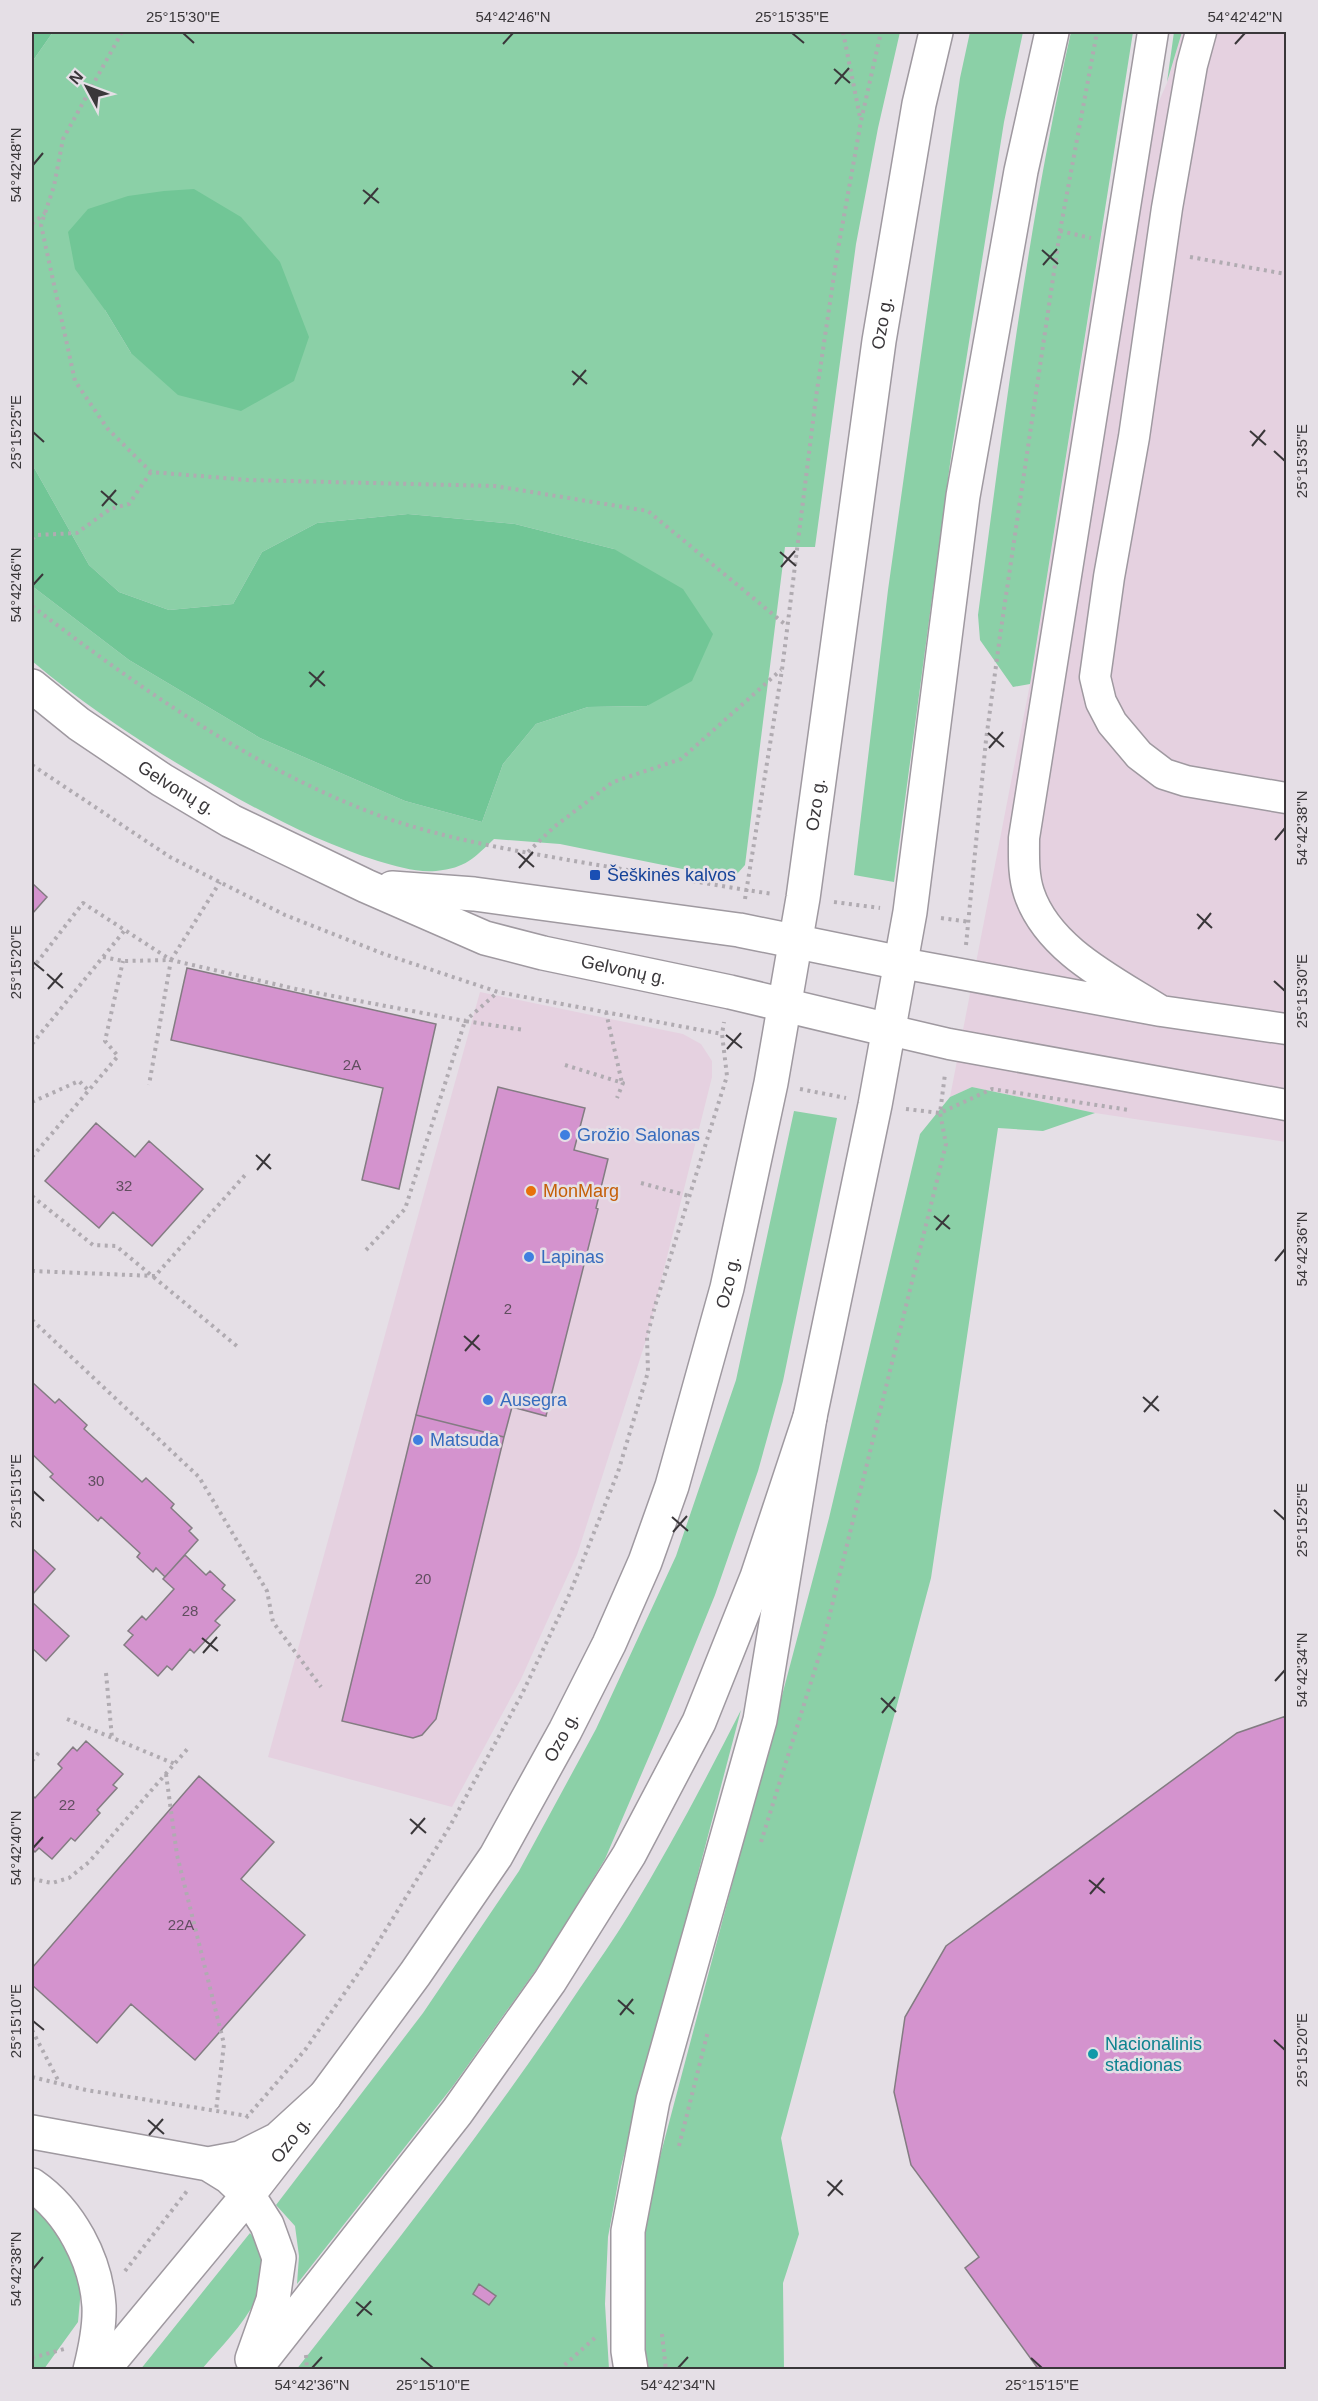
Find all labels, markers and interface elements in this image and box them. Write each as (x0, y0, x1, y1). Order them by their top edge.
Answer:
text: 25°15'30"E (146, 8, 220, 25)
text: 54°42'46"N (475, 8, 551, 25)
text: 25°15'35"E (755, 8, 829, 25)
text: 54°42'42"N (1207, 8, 1283, 25)
north arrow (57, 57, 117, 117)
text: N (66, 68, 86, 87)
text: 54°42'48"N (7, 127, 24, 203)
street label: Ozo g. (868, 295, 896, 351)
text: 25°15'25"E (7, 395, 24, 469)
text: 25°15'35"E (1293, 424, 1310, 498)
text: 54°42'46"N (7, 547, 24, 623)
street label: Gelvonų g. (134, 757, 219, 819)
street label: Ozo g. (802, 777, 829, 832)
text: 54°42'38"N (1293, 790, 1310, 866)
place label: Šeškinės kalvos (607, 864, 736, 885)
marker: Šeškinės kalvos (588, 868, 602, 882)
text: 25°15'20"E (7, 925, 24, 999)
street label: Gelvonų g. (579, 951, 669, 989)
text: 25°15'30"E (1293, 954, 1310, 1028)
house number: 2A (343, 1056, 361, 1073)
place label: Grožio Salonas (577, 1125, 700, 1145)
marker: Grožio Salonas (558, 1128, 572, 1142)
house number: 32 (116, 1177, 132, 1194)
place label: MonMarg (543, 1181, 619, 1201)
marker: MonMarg (524, 1184, 538, 1198)
text: 54°42'36"N (1293, 1211, 1310, 1287)
place label: Lapinas (541, 1247, 604, 1267)
marker: Lapinas (522, 1250, 536, 1264)
street label: Ozo g. (712, 1254, 744, 1311)
house number: 2 (504, 1300, 512, 1317)
place label: Ausegra (500, 1390, 568, 1410)
marker: Ausegra (481, 1393, 495, 1407)
place label: Matsuda (430, 1430, 500, 1450)
marker: Matsuda (411, 1433, 425, 1447)
text: 25°15'15"E (7, 1454, 24, 1528)
house number: 30 (88, 1472, 104, 1489)
text: 25°15'25"E (1293, 1483, 1310, 1557)
house number: 20 (415, 1570, 431, 1587)
house number: 28 (182, 1602, 198, 1619)
text: 54°42'34"N (1293, 1632, 1310, 1708)
street label: Ozo g. (540, 1709, 583, 1765)
house number: 22 (59, 1796, 75, 1813)
text: 54°42'40"N (7, 1810, 24, 1886)
house number: 22A (168, 1916, 194, 1933)
text: 25°15'10"E (7, 1984, 24, 2058)
text: 25°15'20"E (1293, 2013, 1310, 2087)
place label: Nacionalinis stadionas (1105, 2034, 1202, 2075)
marker: Nacionalinis stadionas (1086, 2047, 1100, 2061)
street label: Ozo g. (267, 2113, 315, 2167)
text: 54°42'38"N (7, 2231, 24, 2307)
text: 54°42'36"N (274, 2376, 350, 2393)
text: 25°15'10"E (396, 2376, 470, 2393)
text: 54°42'34"N (640, 2376, 716, 2393)
text: 25°15'15"E (1005, 2376, 1079, 2393)

